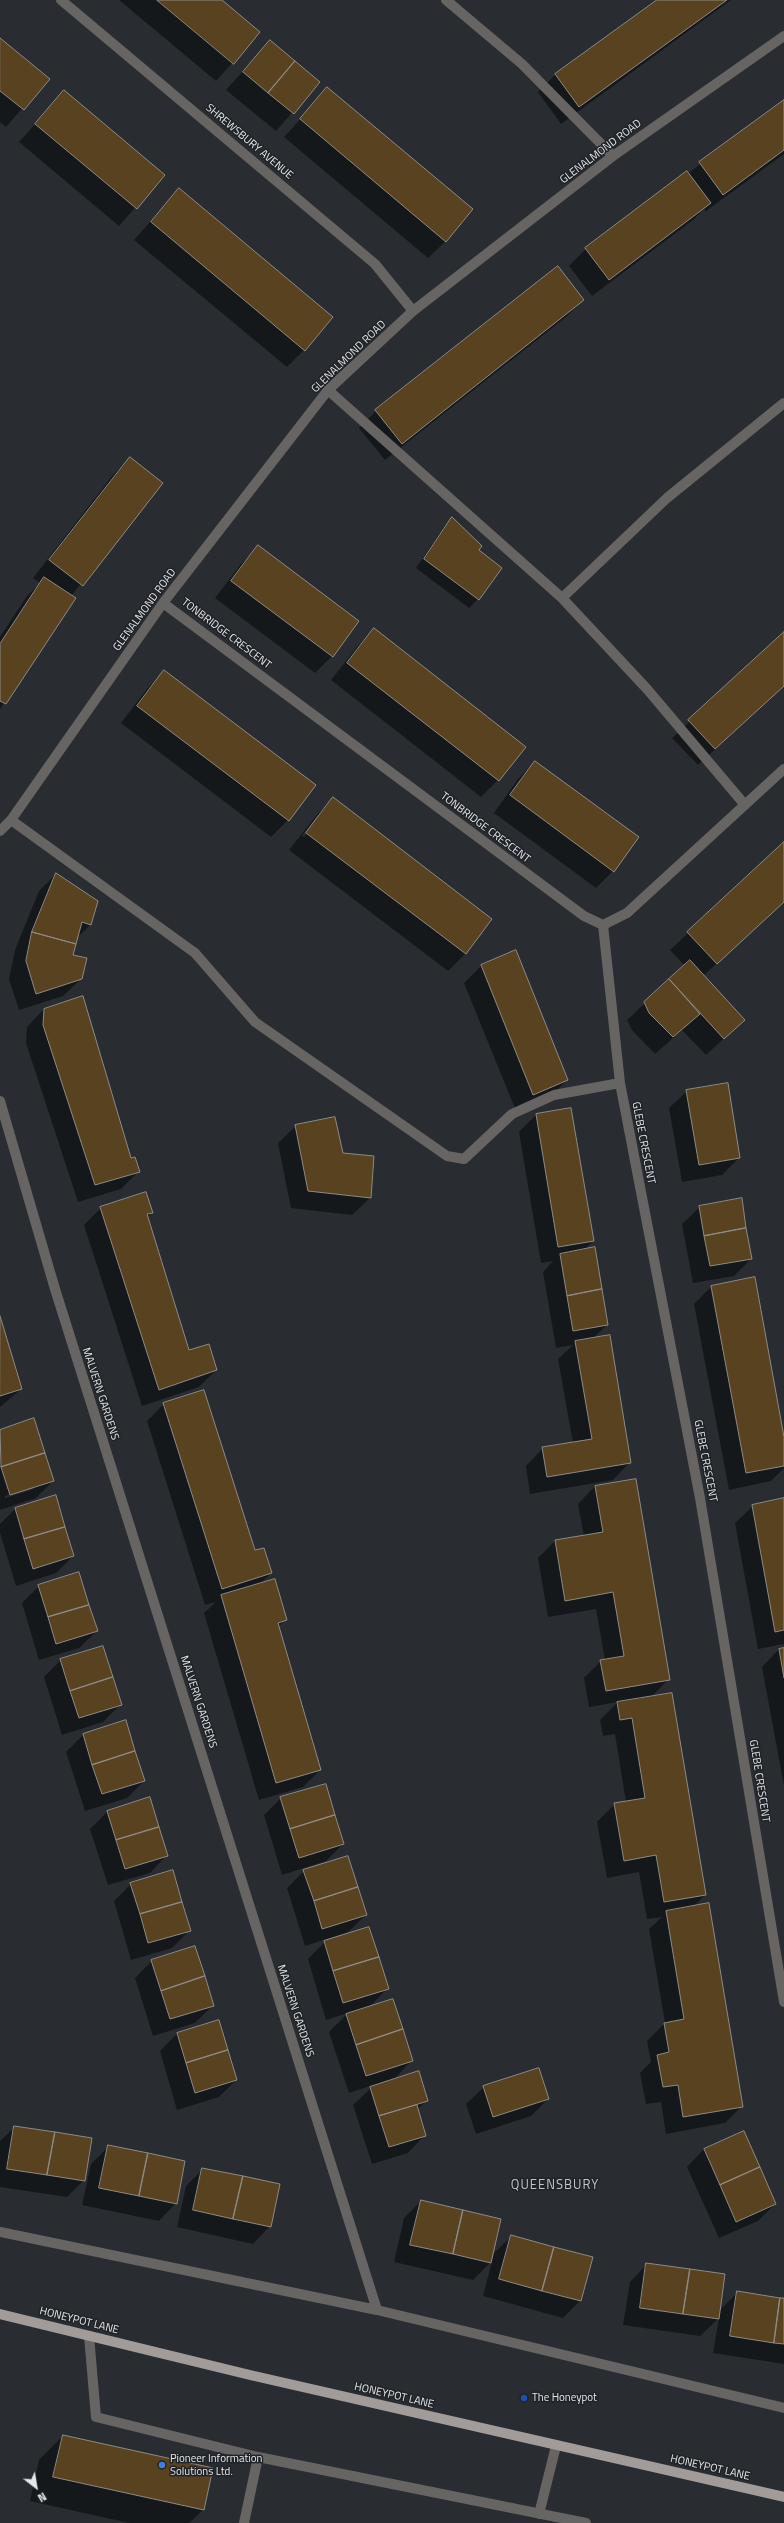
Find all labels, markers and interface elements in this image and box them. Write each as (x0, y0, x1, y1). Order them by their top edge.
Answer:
street label: SHREWSBURY AVENUE (203, 102, 295, 182)
street label: GLENALMOND ROAD (558, 117, 644, 187)
street label: GLENALMOND ROAD (309, 318, 389, 396)
street label: GLENALMOND ROAD (111, 566, 179, 654)
street label: TONBRIDGE CRESCENT (179, 596, 273, 672)
street label: TONBRIDGE CRESCENT (438, 790, 532, 866)
street label: GLEBE CRESCENT (629, 1101, 657, 1185)
street label: MALVERN GARDENS (79, 1346, 121, 1442)
street label: GLEBE CRESCENT (691, 1419, 719, 1503)
street label: MALVERN GARDENS (177, 1654, 219, 1750)
street label: GLEBE CRESCENT (746, 1739, 772, 1823)
street label: MALVERN GARDENS (274, 1963, 316, 2059)
district label: QUEENSBURY (511, 2178, 599, 2194)
street label: HONEYPOT LANE (38, 2305, 120, 2337)
street label: HONEYPOT LANE (353, 2380, 435, 2412)
place label: The Honeypot (532, 2391, 597, 2405)
marker: The Honeypot (519, 2393, 529, 2403)
place label: Pioneer Information Solutions Ltd. (170, 2452, 262, 2478)
street label: HONEYPOT LANE (669, 2452, 751, 2484)
marker: Pioneer Information Solutions Ltd. (157, 2460, 167, 2470)
north arrow (16, 2467, 56, 2507)
text: N (35, 2488, 50, 2506)

